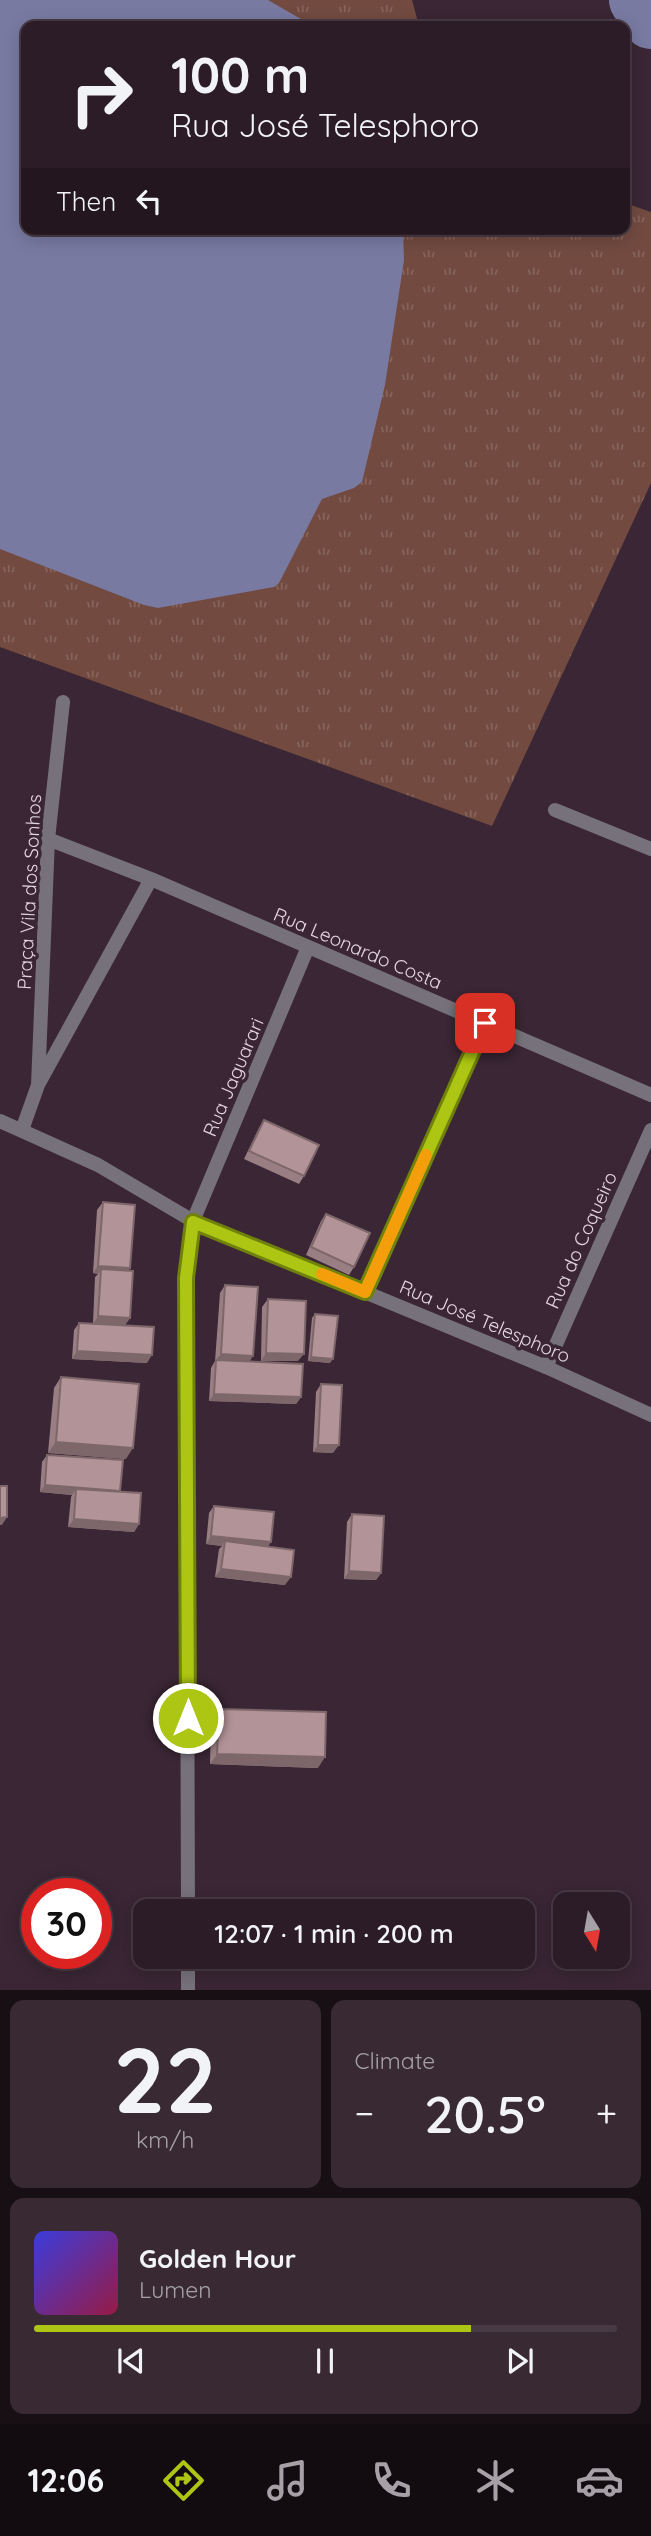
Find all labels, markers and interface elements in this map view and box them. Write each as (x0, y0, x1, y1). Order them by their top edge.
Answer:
text: 100 m (171, 44, 309, 105)
icon: right (56, 49, 147, 140)
text: Rua José Telesphoro (171, 105, 479, 145)
icon: left (130, 182, 168, 220)
text: Then (56, 185, 116, 218)
street label: Praça Vila dos Sonhos (12, 794, 46, 990)
street label: Rua Leonardo Costa (270, 902, 446, 994)
pin (455, 993, 515, 1053)
icon: arrive (466, 1004, 504, 1042)
street label: Rua Jaguarari (197, 1014, 269, 1140)
street label: Rua do Coqueiro (540, 1168, 622, 1312)
street label: Rua José Telesphoro (396, 1274, 574, 1368)
position arrow (151, 1681, 225, 1755)
speed limit sign: 30 (21, 1878, 112, 1969)
north arrow (553, 1892, 630, 1969)
map controls (553, 1892, 630, 1969)
text: 12:07 · 1 min · 200 m (214, 1917, 454, 1950)
text: 22 (113, 2022, 217, 2136)
text: Climate (355, 2046, 435, 2075)
text: 20.5° (424, 2081, 546, 2146)
text: − (355, 2089, 374, 2137)
text: + (596, 2089, 617, 2137)
text: km/h (136, 2125, 194, 2154)
text: Golden Hour (139, 2242, 296, 2275)
text: Lumen (139, 2275, 212, 2304)
icon: previous (112, 2342, 150, 2380)
icon: pause (306, 2342, 344, 2380)
icon: next (501, 2342, 539, 2380)
icon: directions (159, 2456, 208, 2505)
icon: music (263, 2456, 312, 2505)
icon: phone (367, 2456, 416, 2505)
icon: climate (471, 2456, 520, 2505)
icon: car (575, 2456, 624, 2505)
text: 12:06 (27, 2460, 104, 2500)

